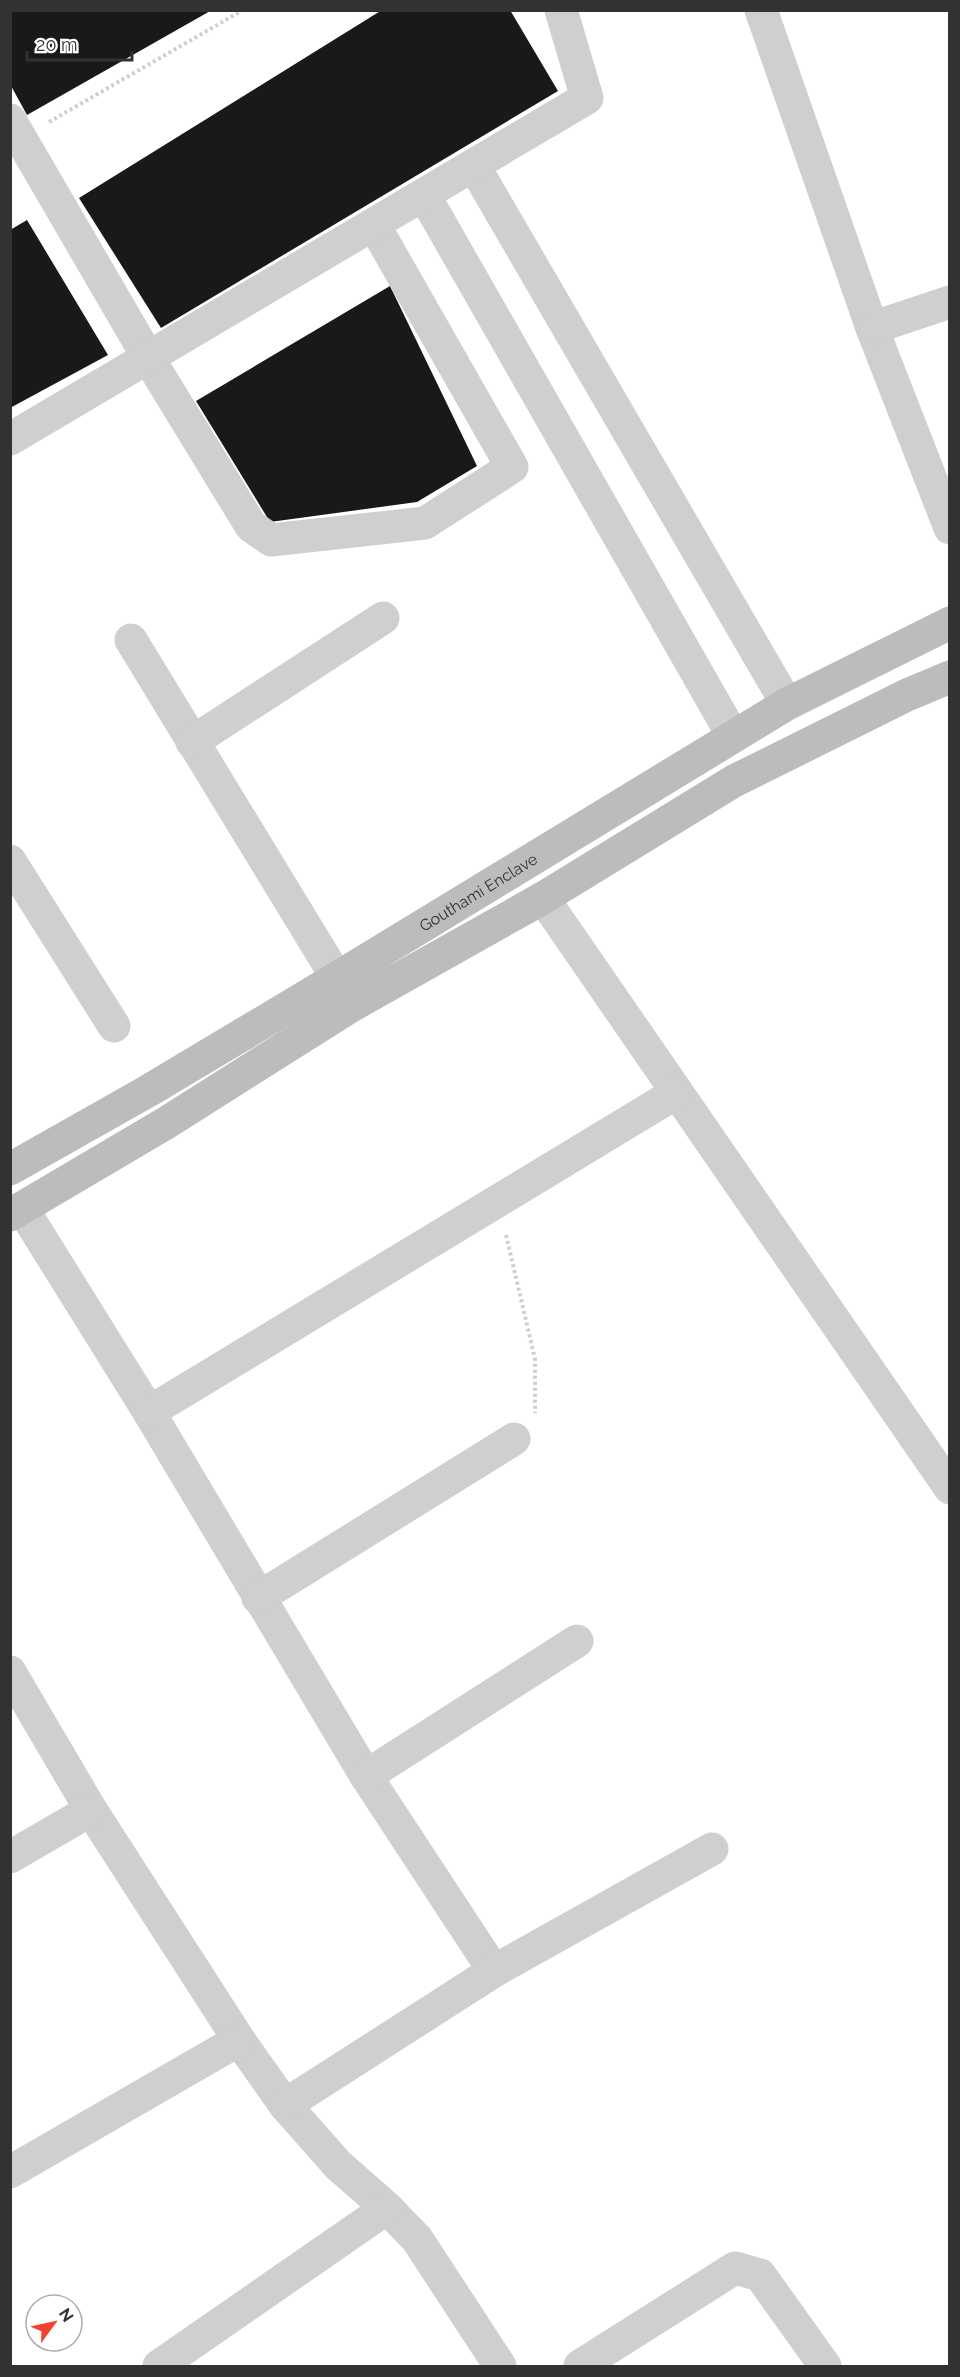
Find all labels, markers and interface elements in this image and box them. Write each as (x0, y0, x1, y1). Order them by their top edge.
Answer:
scale bar (27, 24, 132, 62)
text: 20 m (36, 34, 78, 55)
street label: Gouthami Enclave (416, 849, 541, 936)
north arrow (24, 2293, 84, 2353)
text: N (55, 2305, 77, 2325)

